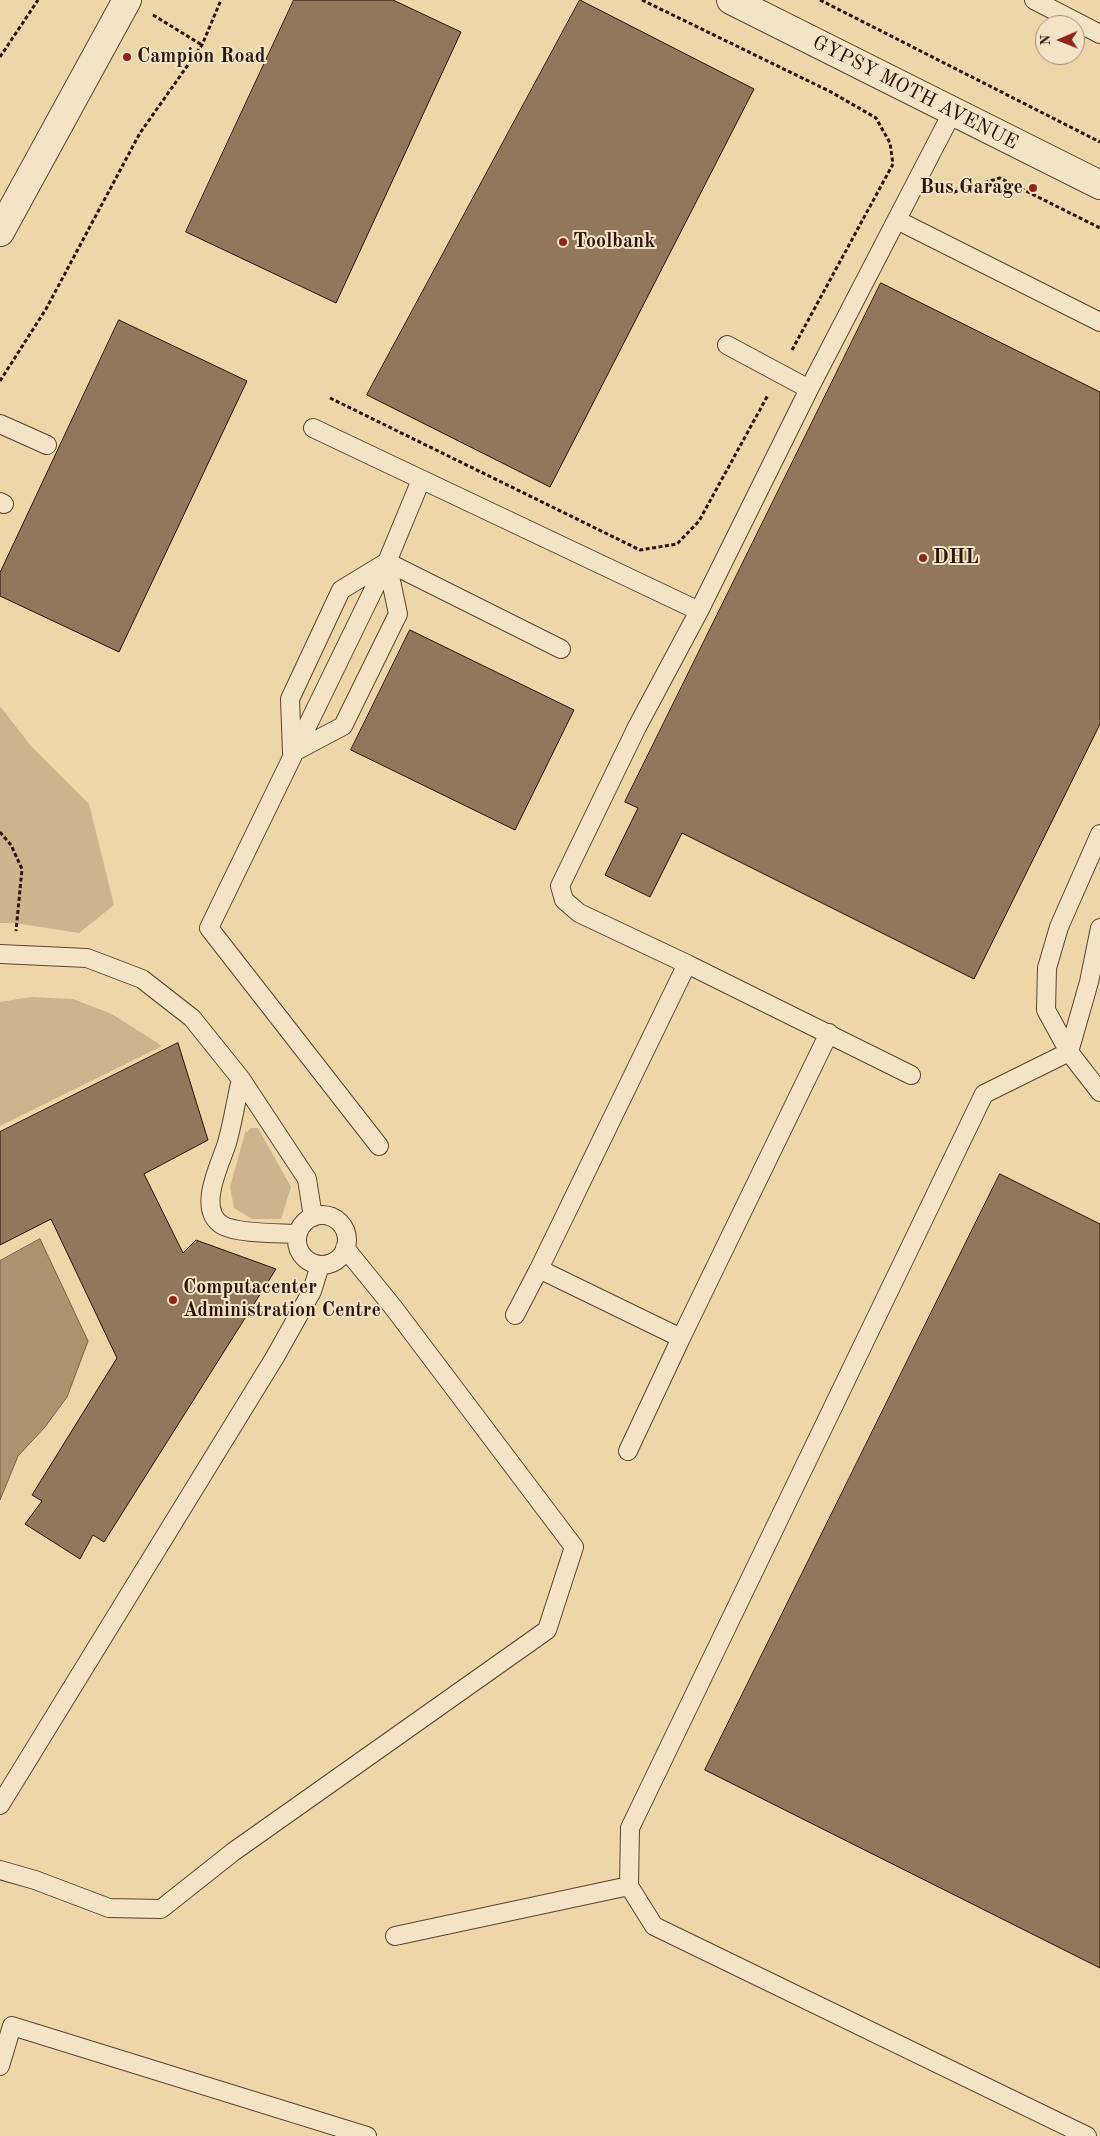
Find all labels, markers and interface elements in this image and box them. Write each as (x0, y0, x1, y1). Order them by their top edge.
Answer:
north arrow (1035, 15, 1085, 65)
street label: GYPSY MOTH AVENUE (808, 31, 1022, 155)
text: N (1039, 35, 1053, 46)
place label: Campion Road (137, 45, 266, 69)
marker: Campion Road (121, 51, 133, 63)
place label: Bus Garage (920, 176, 1023, 200)
marker: Bus Garage (1027, 182, 1039, 194)
place label: Toolbank (573, 230, 655, 254)
marker: Toolbank (557, 236, 569, 248)
place label: DHL (933, 546, 979, 570)
marker: DHL (917, 552, 929, 564)
place label: Computacenter Administration Centre (183, 1276, 381, 1323)
marker: Computacenter Administration Centre (167, 1294, 179, 1306)

